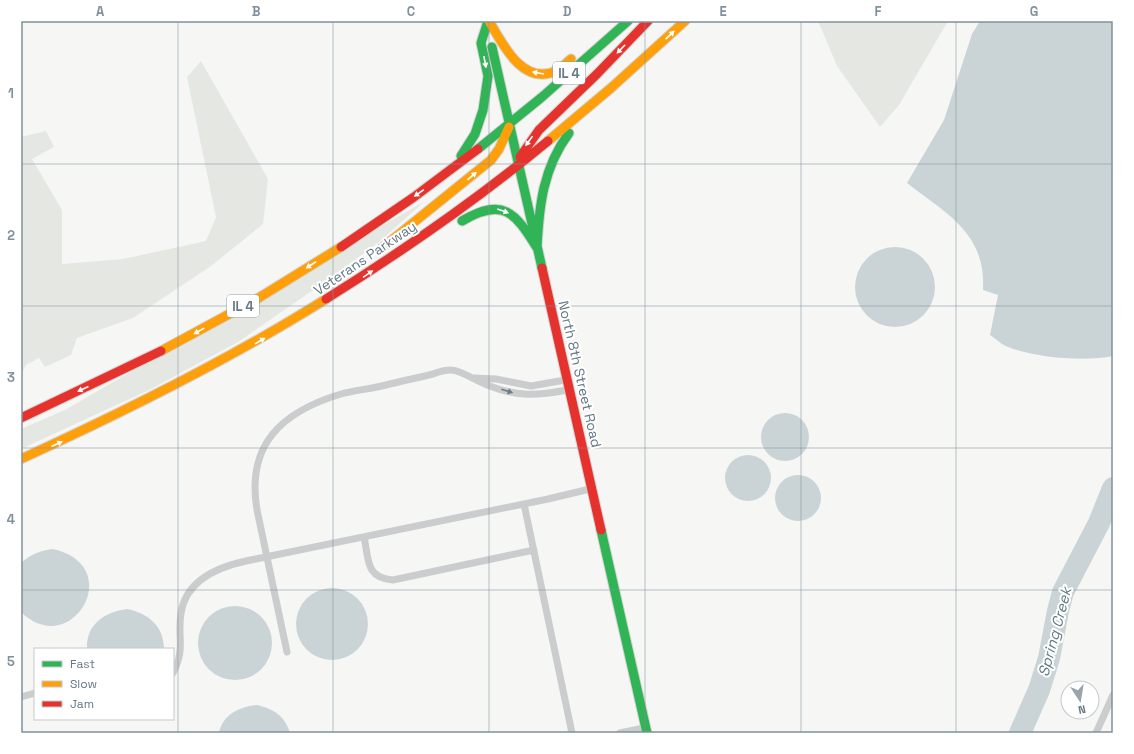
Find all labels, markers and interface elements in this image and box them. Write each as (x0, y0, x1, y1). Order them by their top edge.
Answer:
text: A (96, 3, 105, 20)
text: B (252, 3, 261, 20)
text: C (407, 3, 415, 20)
text: D (563, 3, 572, 20)
text: E (719, 3, 727, 20)
text: F (875, 3, 882, 20)
text: G (1030, 3, 1038, 20)
one-way arrow (665, 30, 675, 40)
one-way arrow (616, 44, 626, 54)
one-way arrow (483, 56, 489, 68)
road number: IL 4 (553, 62, 585, 84)
one-way arrow (532, 70, 544, 76)
text: 1 (8, 85, 14, 102)
one-way arrow (525, 136, 533, 147)
one-way arrow (467, 171, 477, 181)
one-way arrow (413, 189, 424, 197)
one-way arrow (498, 209, 510, 215)
street label: Veterans Parkway (310, 217, 420, 299)
text: 2 (7, 227, 15, 244)
one-way arrow (305, 262, 317, 269)
one-way arrow (363, 270, 373, 278)
road number: IL 4 (227, 295, 259, 317)
street label: North 8th Street Road (554, 299, 606, 449)
one-way arrow (193, 328, 205, 335)
one-way arrow (254, 337, 266, 344)
text: 3 (7, 369, 15, 386)
one-way arrow (76, 387, 88, 393)
one-way arrow (502, 388, 514, 394)
one-way arrow (51, 441, 62, 447)
text: 4 (7, 511, 15, 528)
water label: Spring Creek (1033, 583, 1076, 679)
legend (34, 648, 174, 720)
text: 5 (7, 653, 15, 670)
text: Fast (70, 656, 95, 672)
text: Slow (70, 676, 97, 692)
north arrow (1060, 680, 1100, 720)
text: Jam (70, 696, 94, 712)
text: N (1077, 702, 1087, 717)

